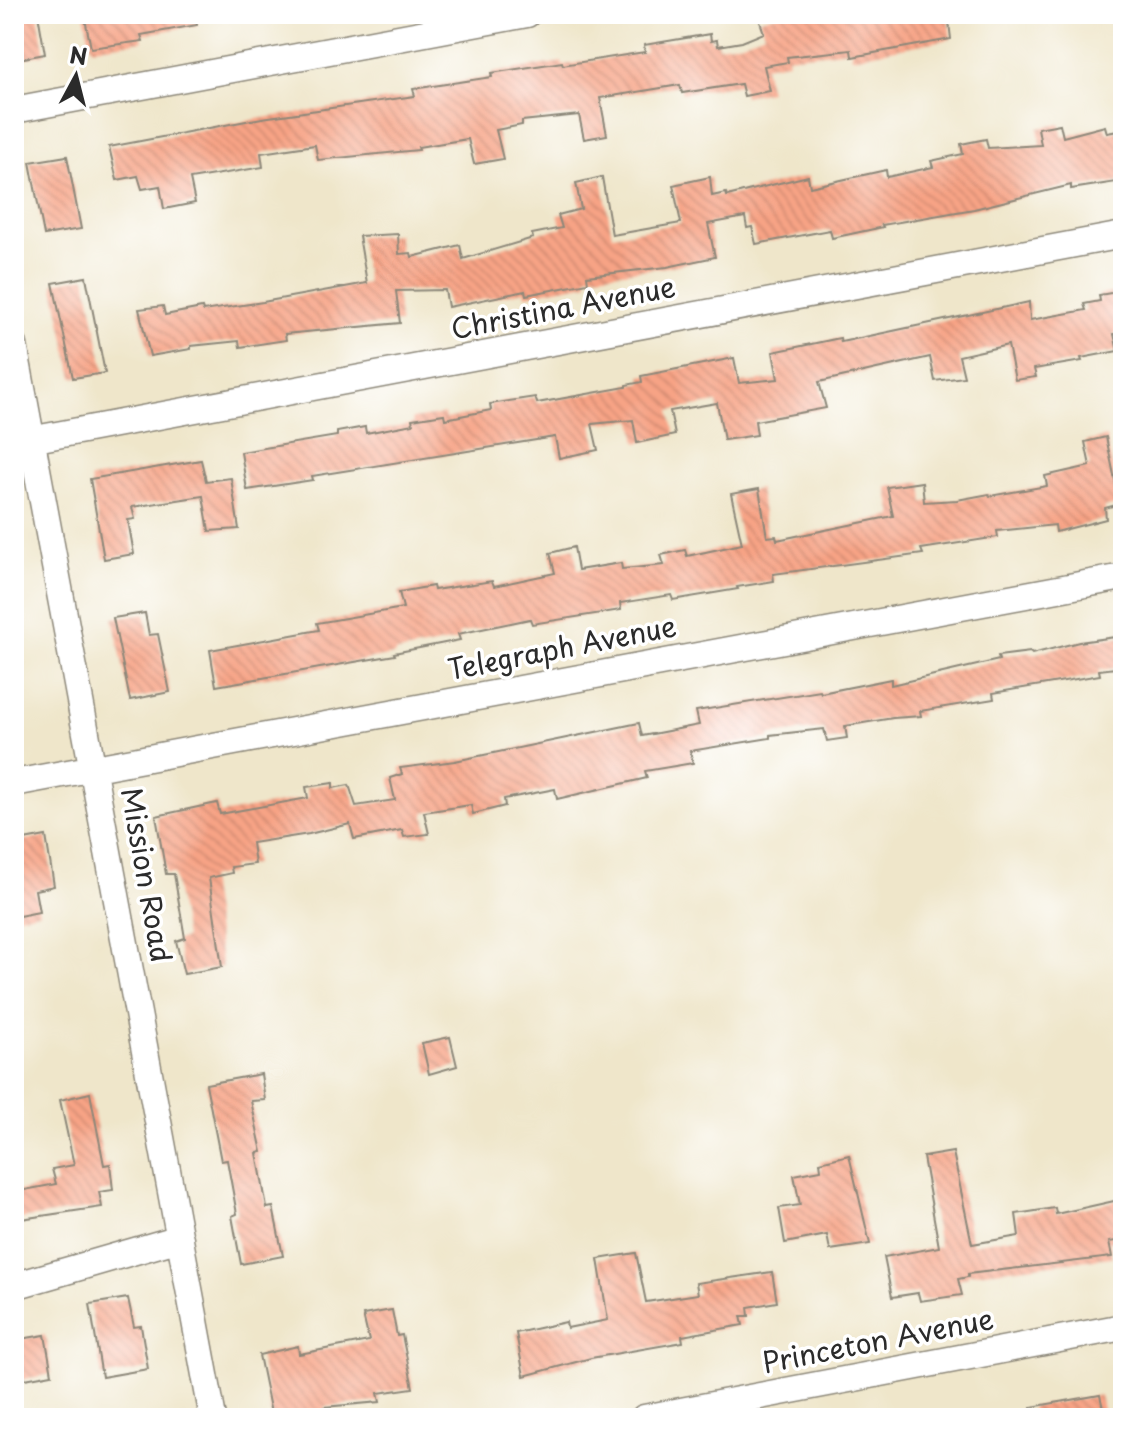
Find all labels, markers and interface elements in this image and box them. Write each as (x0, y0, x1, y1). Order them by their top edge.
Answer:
north arrow (36, 36, 116, 116)
text: N (68, 37, 89, 72)
street label: Christina Avenue (447, 264, 679, 349)
street label: Telegraph Avenue (444, 603, 680, 690)
street label: Mission Road (111, 784, 184, 966)
street label: Princeton Avenue (759, 1296, 997, 1383)

